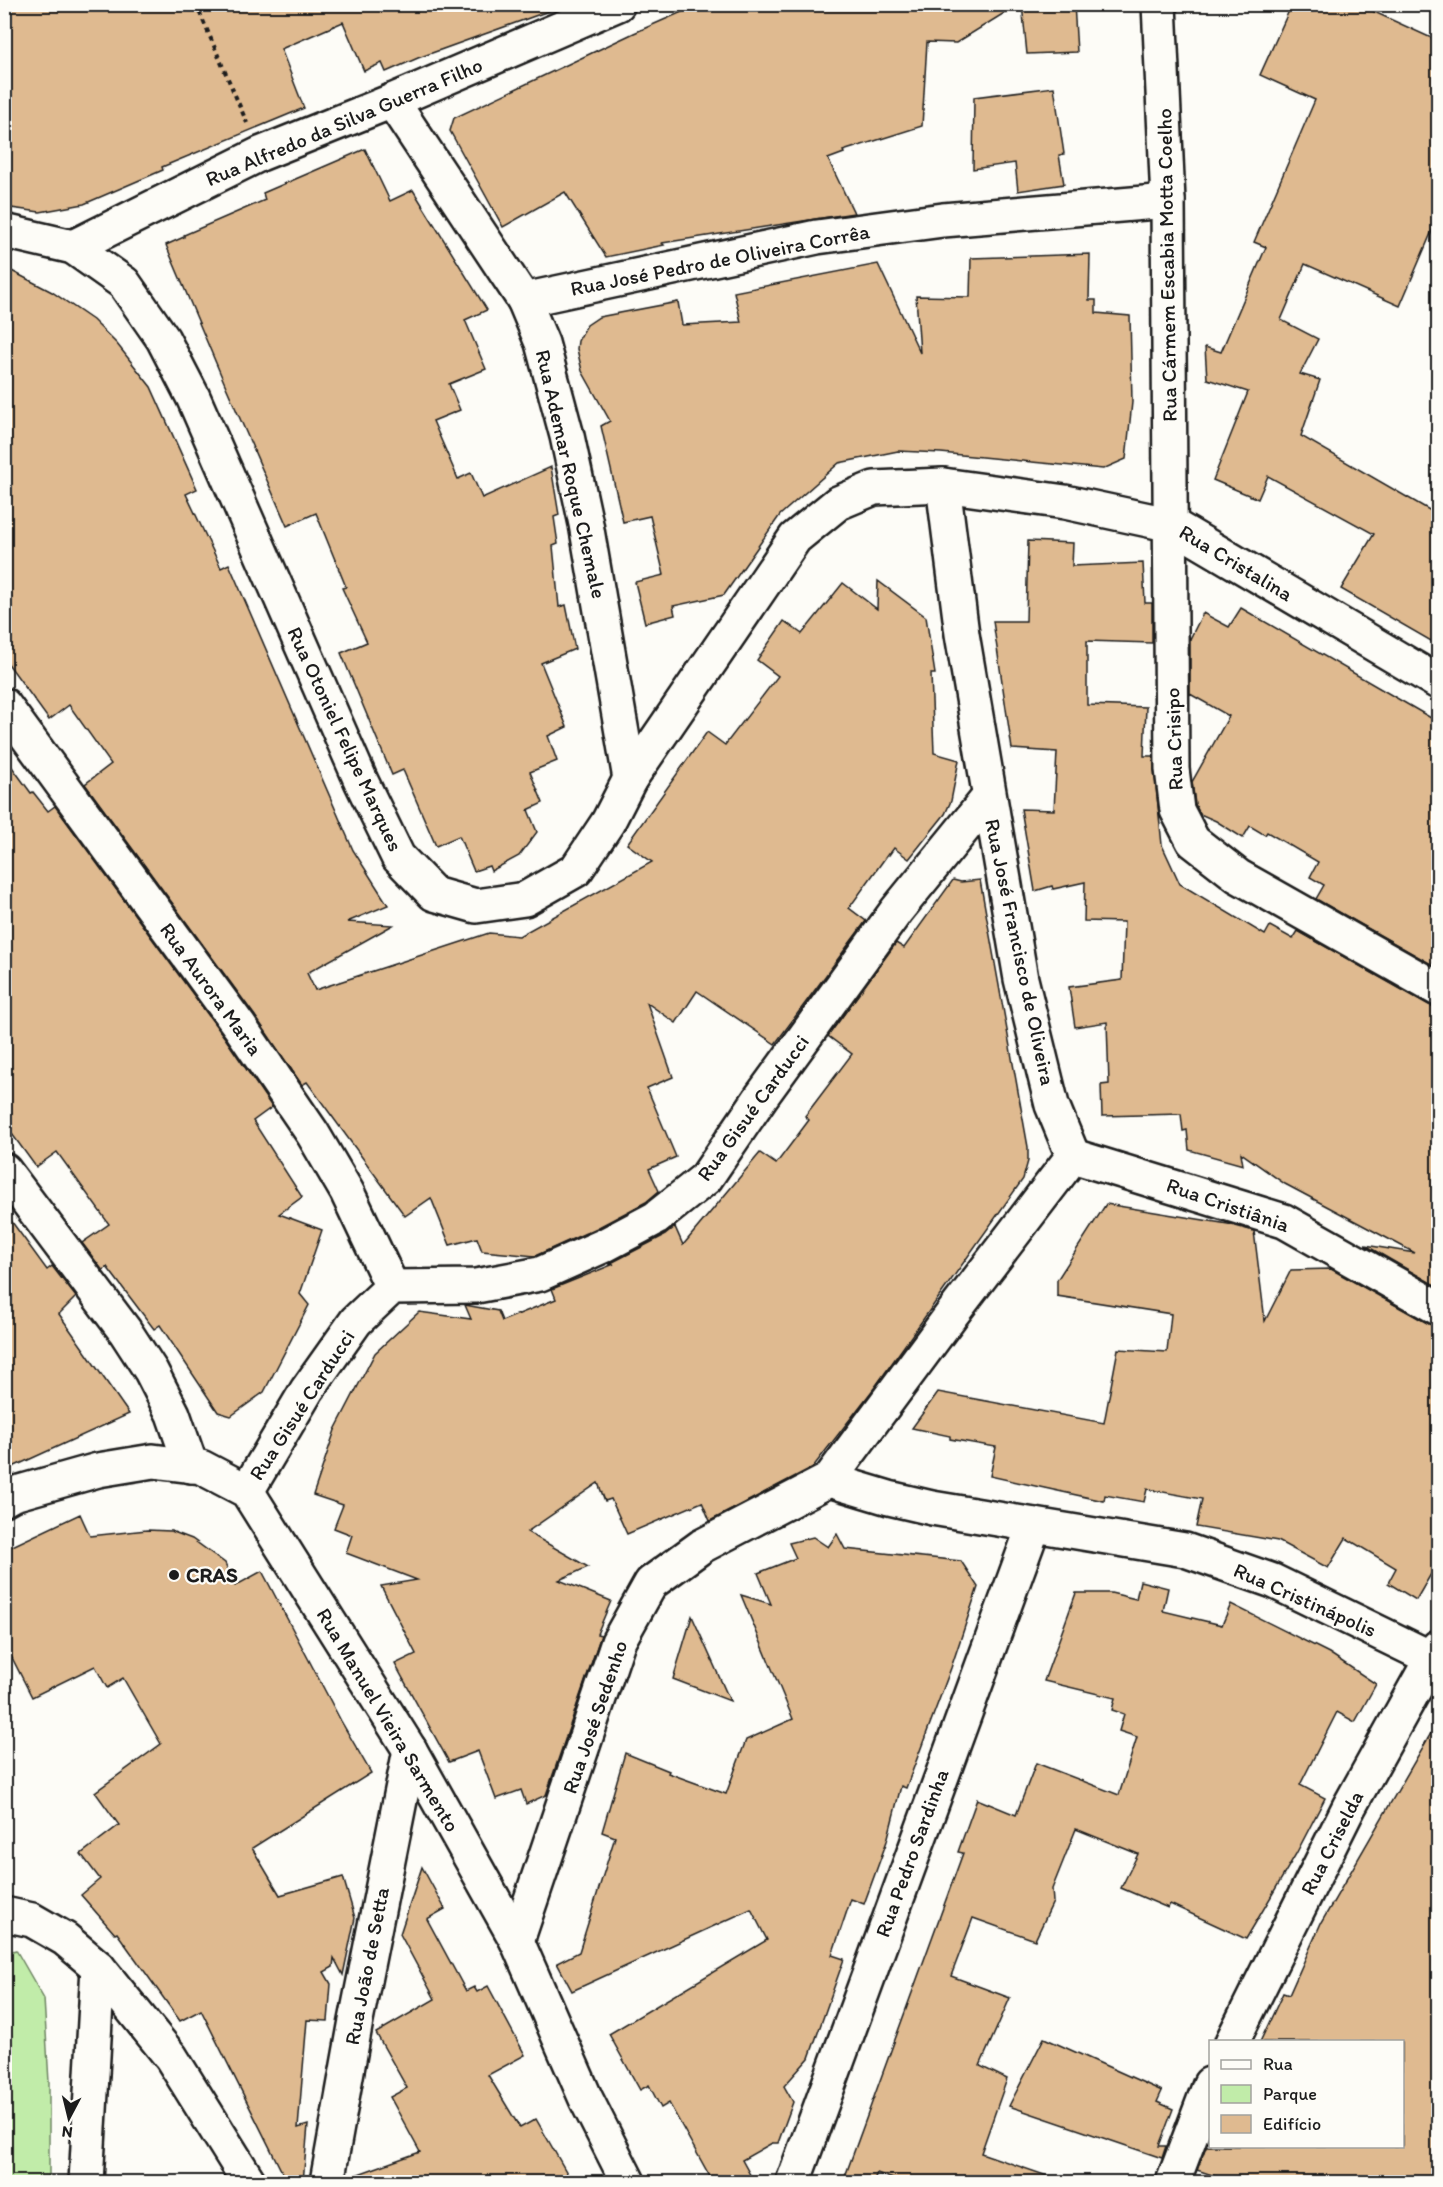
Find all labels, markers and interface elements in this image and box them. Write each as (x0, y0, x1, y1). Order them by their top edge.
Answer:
street label: Rua Alfredo da Silva Guerra Filho (202, 52, 486, 191)
street label: Rua Cármem Escabia Motta Coelho (1151, 108, 1182, 422)
street label: Rua José Pedro de Oliveira Corrêa (568, 218, 872, 301)
street label: Rua Ademar Roque Chemale (531, 347, 612, 601)
street label: Rua Cristalina (1175, 519, 1298, 606)
street label: Rua Otoniel Felipe Marques (282, 622, 409, 855)
street label: Rua Crisipo (1159, 687, 1188, 791)
street label: Rua José Francisco de Oliveira (980, 816, 1061, 1087)
street label: Rua Aurora Maria (155, 917, 268, 1060)
street label: Rua Gisué Carducci (691, 1030, 814, 1186)
street label: Rua Cristiânia (1163, 1172, 1293, 1237)
street label: Rua Gisué Carducci (244, 1325, 360, 1485)
street label: Rua Cristinápolis (1230, 1557, 1380, 1642)
place label: CRAS (186, 1562, 238, 1587)
marker: CRAS (167, 1568, 181, 1582)
street label: Rua Manuel Vieira Sarmento (312, 1603, 465, 1836)
street label: Rua José Sedenho (557, 1637, 633, 1797)
street label: Rua Pedro Sardinha (869, 1765, 954, 1940)
street label: Rua Criselda (1295, 1786, 1369, 1899)
street label: Rua João de Setta (339, 1885, 394, 2047)
legend (1209, 2040, 1404, 2148)
text: Rua (1263, 2053, 1293, 2075)
text: Parque (1263, 2083, 1317, 2105)
north arrow (39, 2088, 99, 2148)
text: Edifício (1263, 2113, 1321, 2135)
text: N (61, 2122, 74, 2142)

